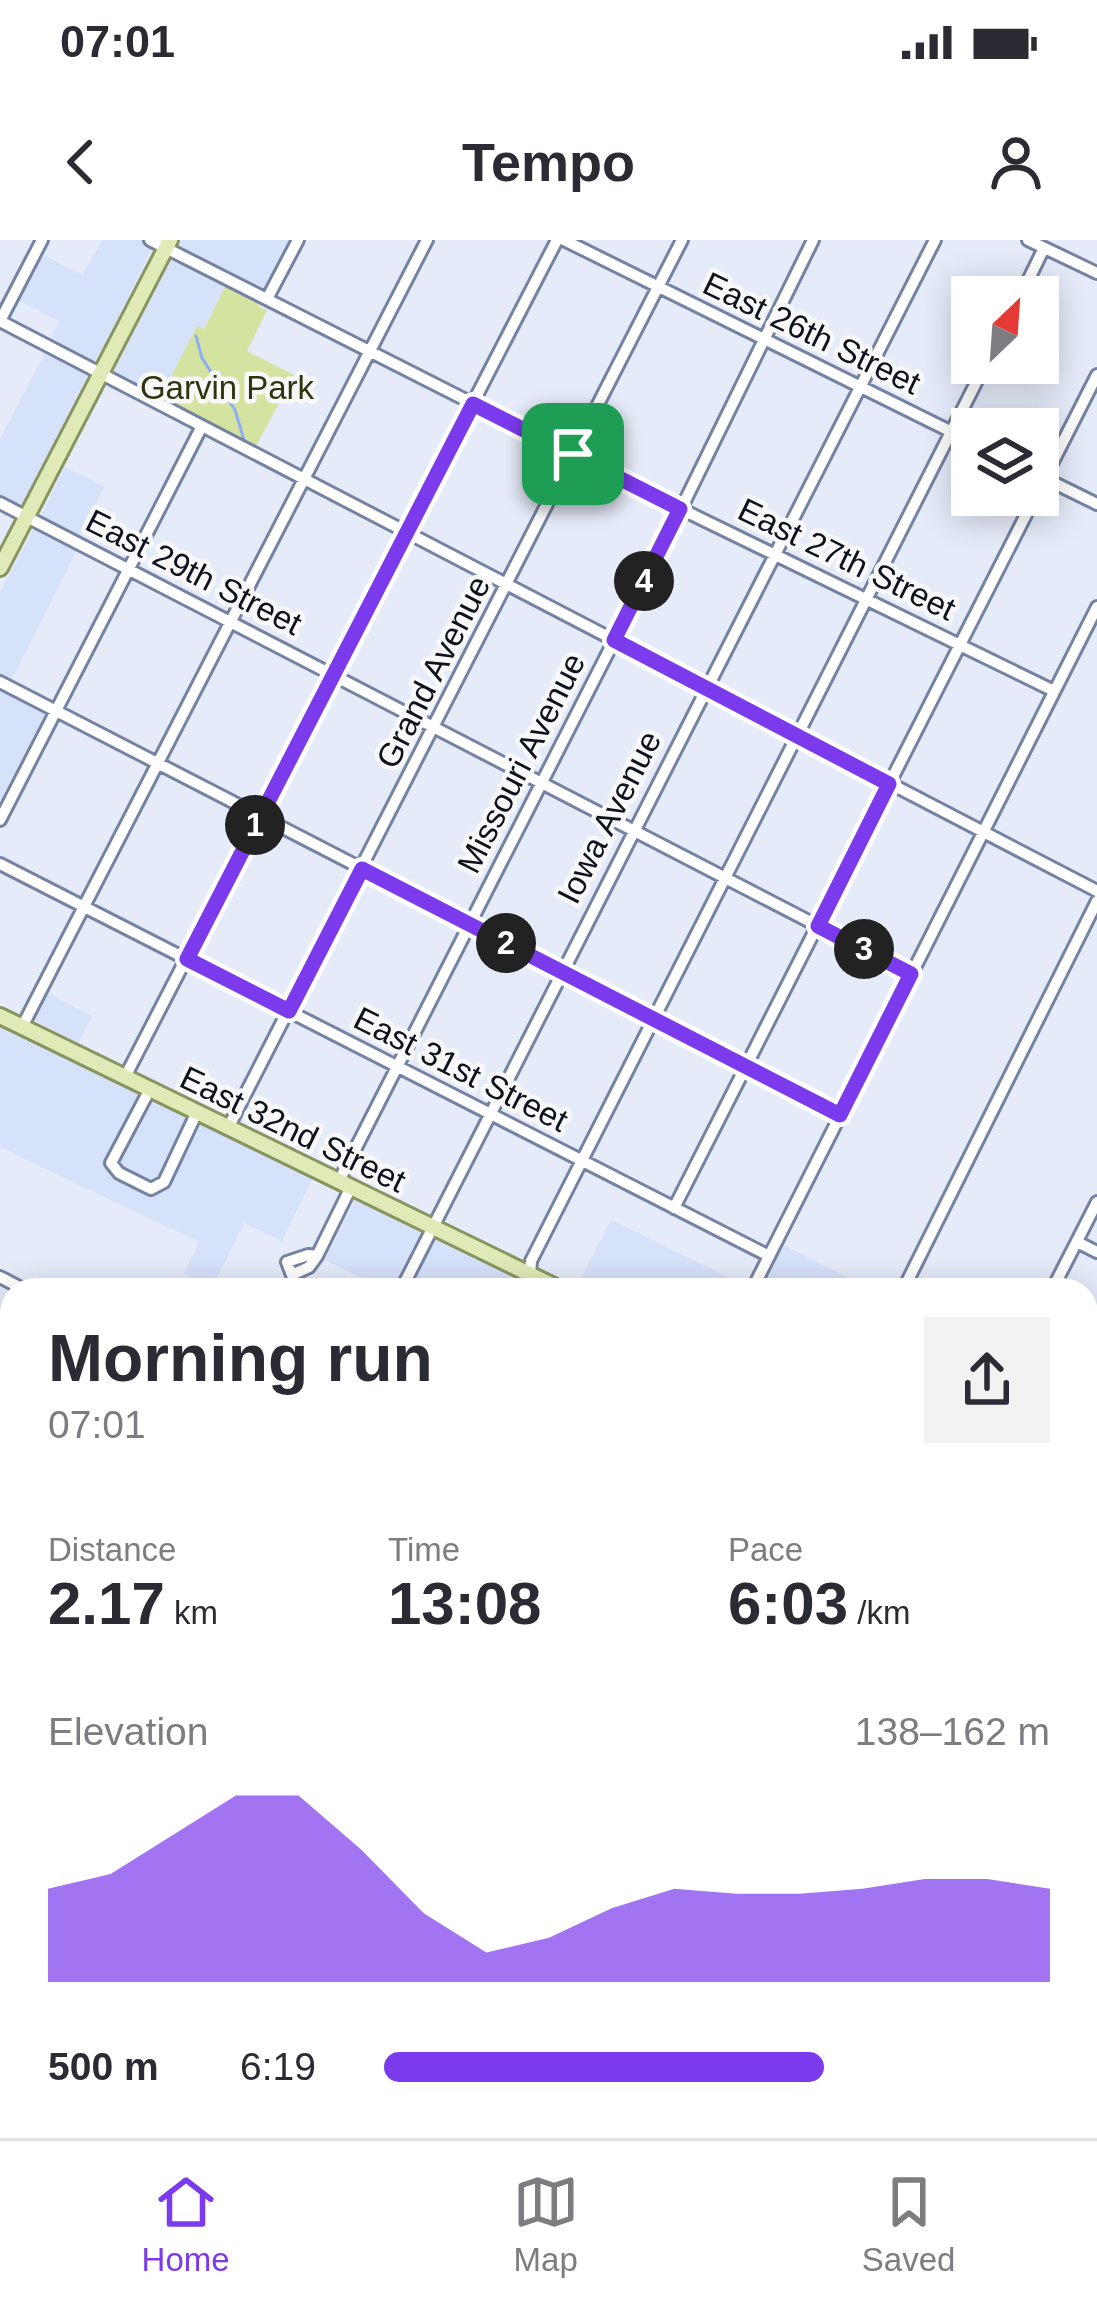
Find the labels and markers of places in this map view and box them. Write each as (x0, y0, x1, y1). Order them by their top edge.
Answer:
pin (522, 403, 624, 505)
pin: 4 (614, 551, 674, 611)
pin: 1 (225, 795, 285, 855)
pin: 2 (476, 913, 536, 973)
pin: 3 (834, 919, 894, 979)

